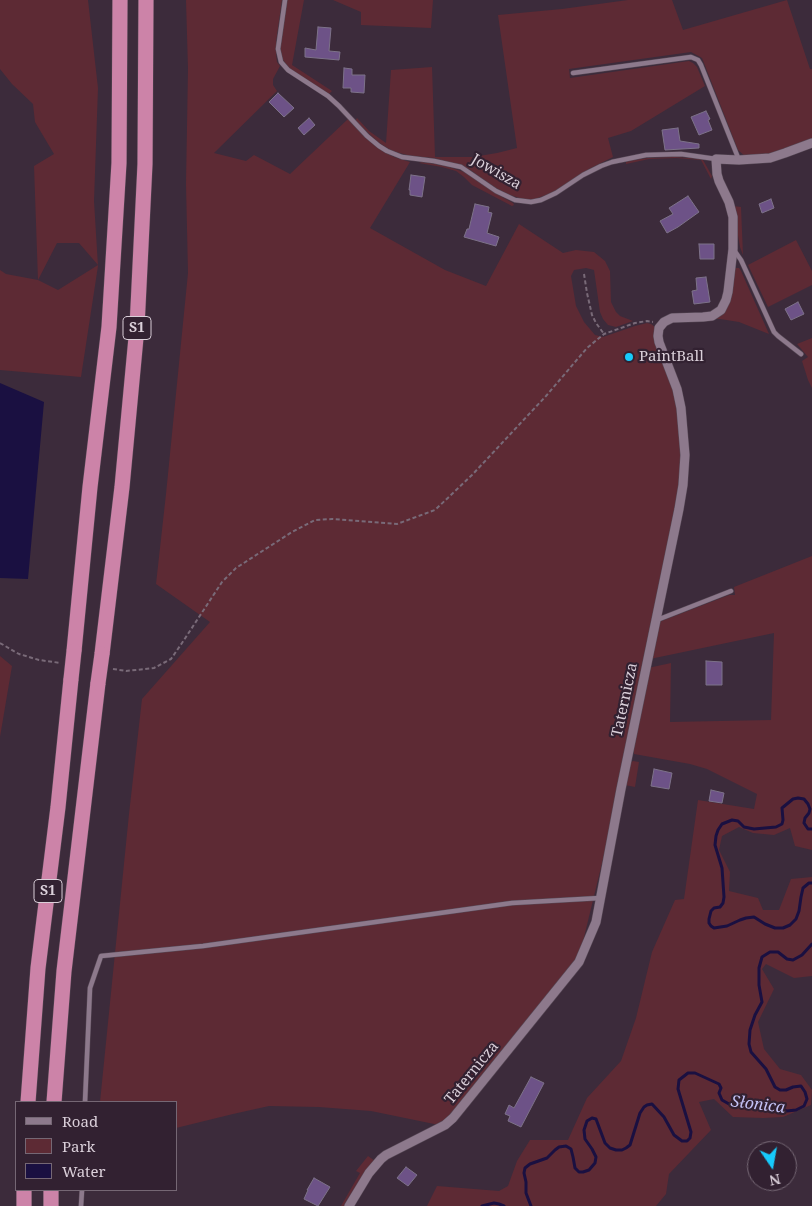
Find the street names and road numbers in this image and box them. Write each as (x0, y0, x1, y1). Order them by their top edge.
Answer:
street label: Jowisza (468, 151, 524, 193)
road number: S1 (123, 316, 151, 339)
street label: Taternicza (608, 661, 642, 739)
road number: S1 (34, 879, 62, 902)
street label: Taternicza (441, 1038, 503, 1108)

